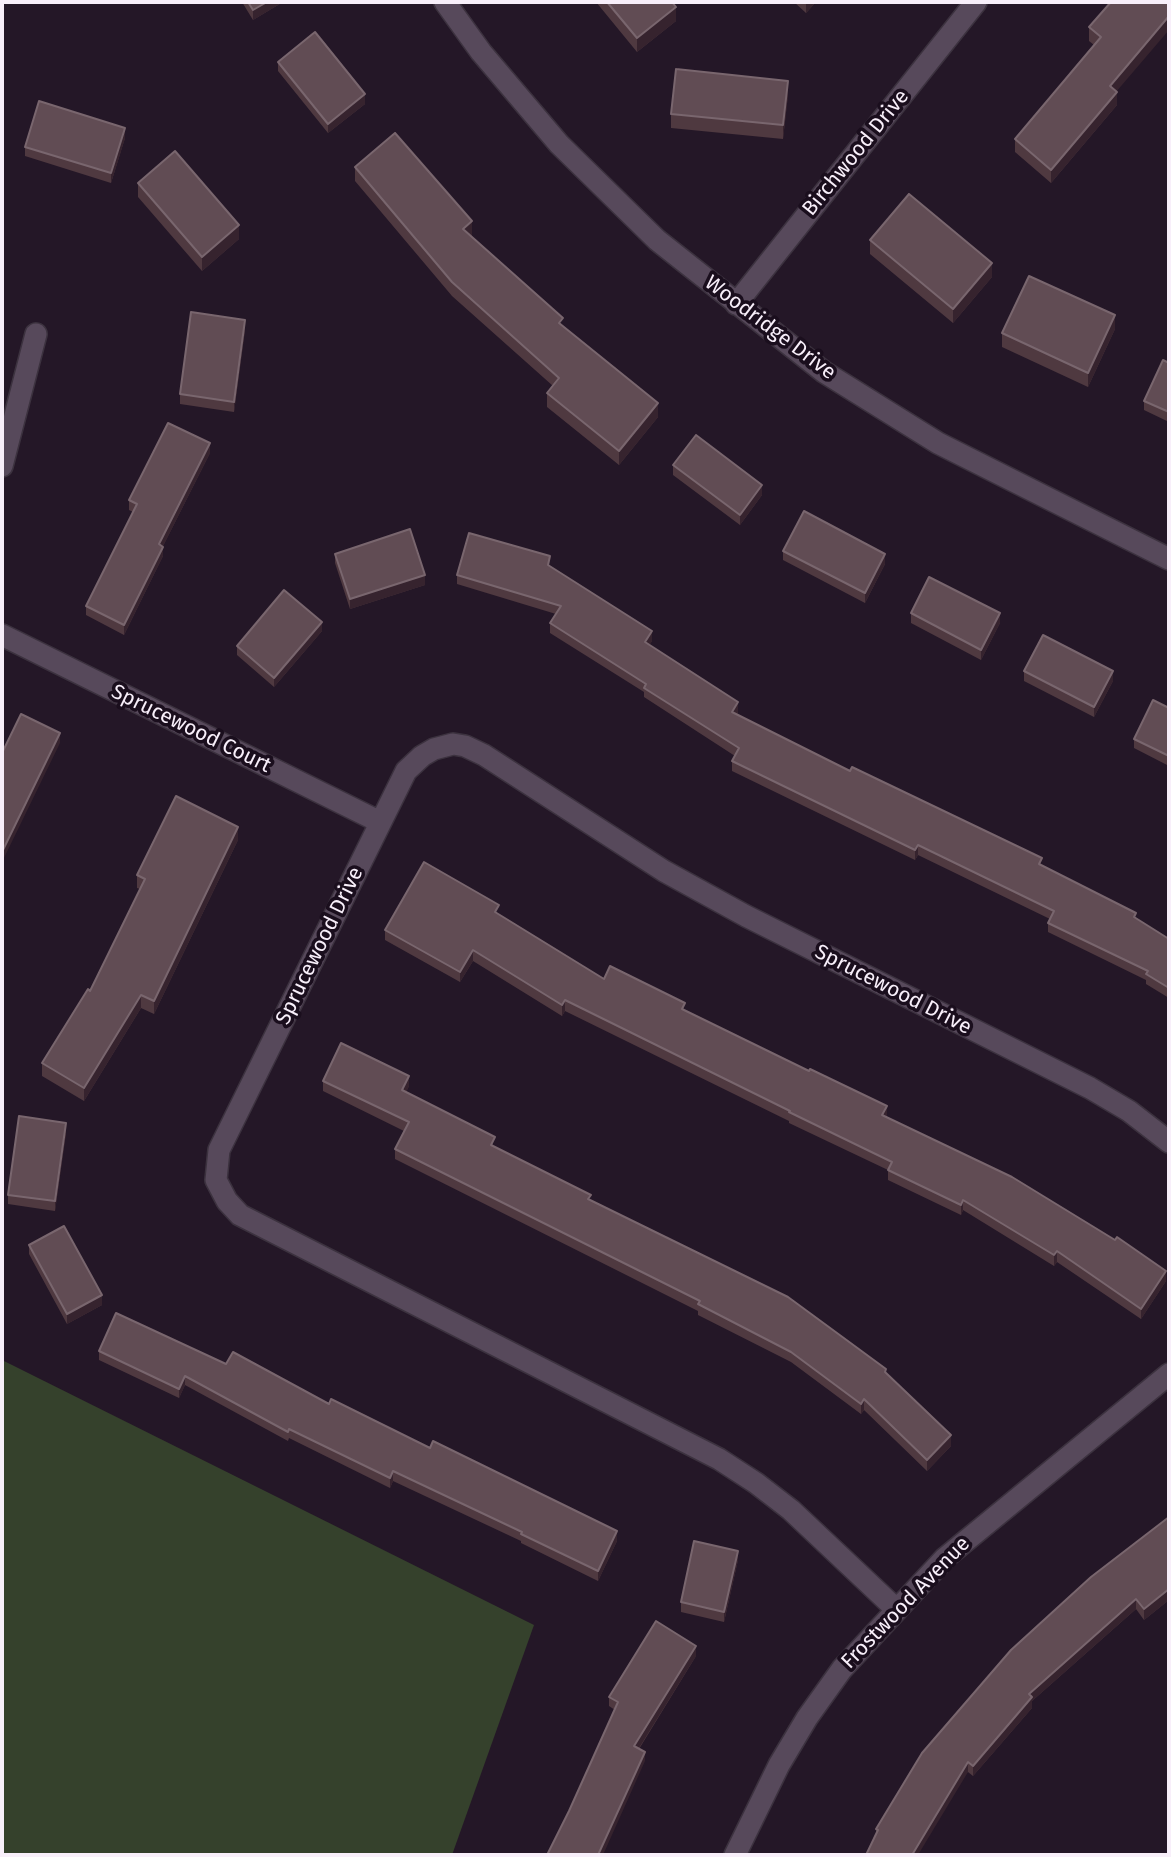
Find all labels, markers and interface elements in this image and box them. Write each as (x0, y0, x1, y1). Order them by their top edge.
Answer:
street label: Birchwood Drive (797, 85, 915, 221)
street label: Woodridge Drive (699, 271, 841, 385)
street label: Sprucewood Court (107, 679, 275, 779)
street label: Sprucewood Drive (271, 863, 369, 1029)
street label: Sprucewood Drive (811, 940, 975, 1040)
street label: Frostwood Avenue (836, 1532, 976, 1674)

